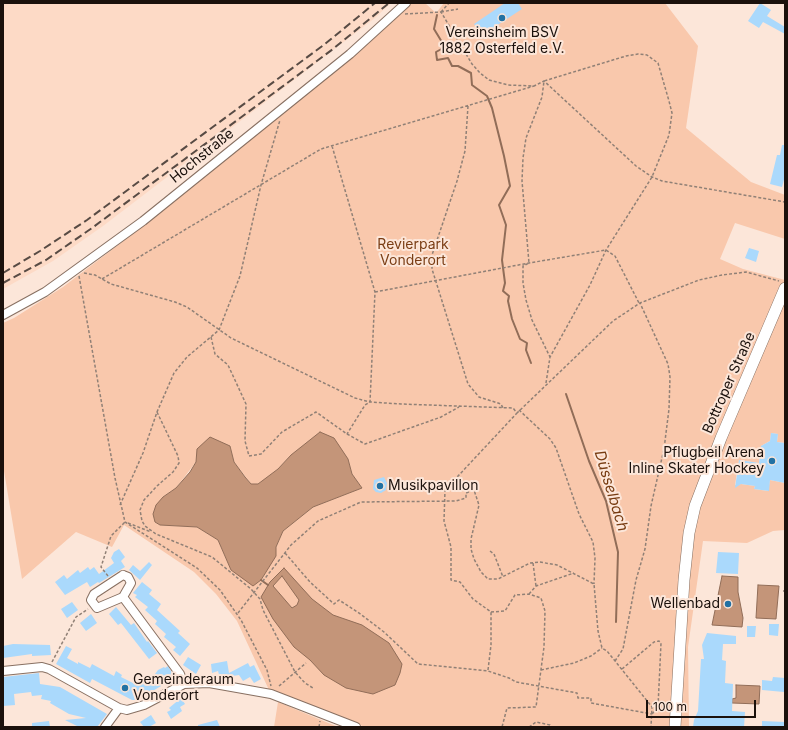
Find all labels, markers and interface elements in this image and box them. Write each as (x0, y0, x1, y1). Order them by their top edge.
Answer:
marker: Vereinsheim BSV 1882 Osterfeld e.V. (497, 13, 507, 23)
place label: Vereinsheim BSV 1882 Osterfeld e.V. (439, 25, 565, 58)
street label: Hochstraße (167, 125, 237, 187)
park label: Revierpark Vonderort (377, 237, 449, 270)
street label: Bottroper Straße (699, 330, 759, 436)
place label: Pflugbeil Arena Inline Skater Hockey (629, 445, 764, 478)
water label: Düsselbach (590, 448, 632, 534)
marker: Pflugbeil Arena Inline Skater Hockey (767, 456, 777, 466)
place label: Musikpavillon (388, 478, 478, 494)
marker: Musikpavillon (375, 481, 385, 491)
place label: Wellenbad (650, 596, 720, 612)
marker: Wellenbad (723, 599, 733, 609)
place label: Gemeinderaum Vonderort (133, 672, 234, 704)
marker: Gemeinderaum Vonderort (120, 683, 130, 693)
scale bar (648, 692, 758, 718)
text: 100 m (653, 699, 687, 714)

